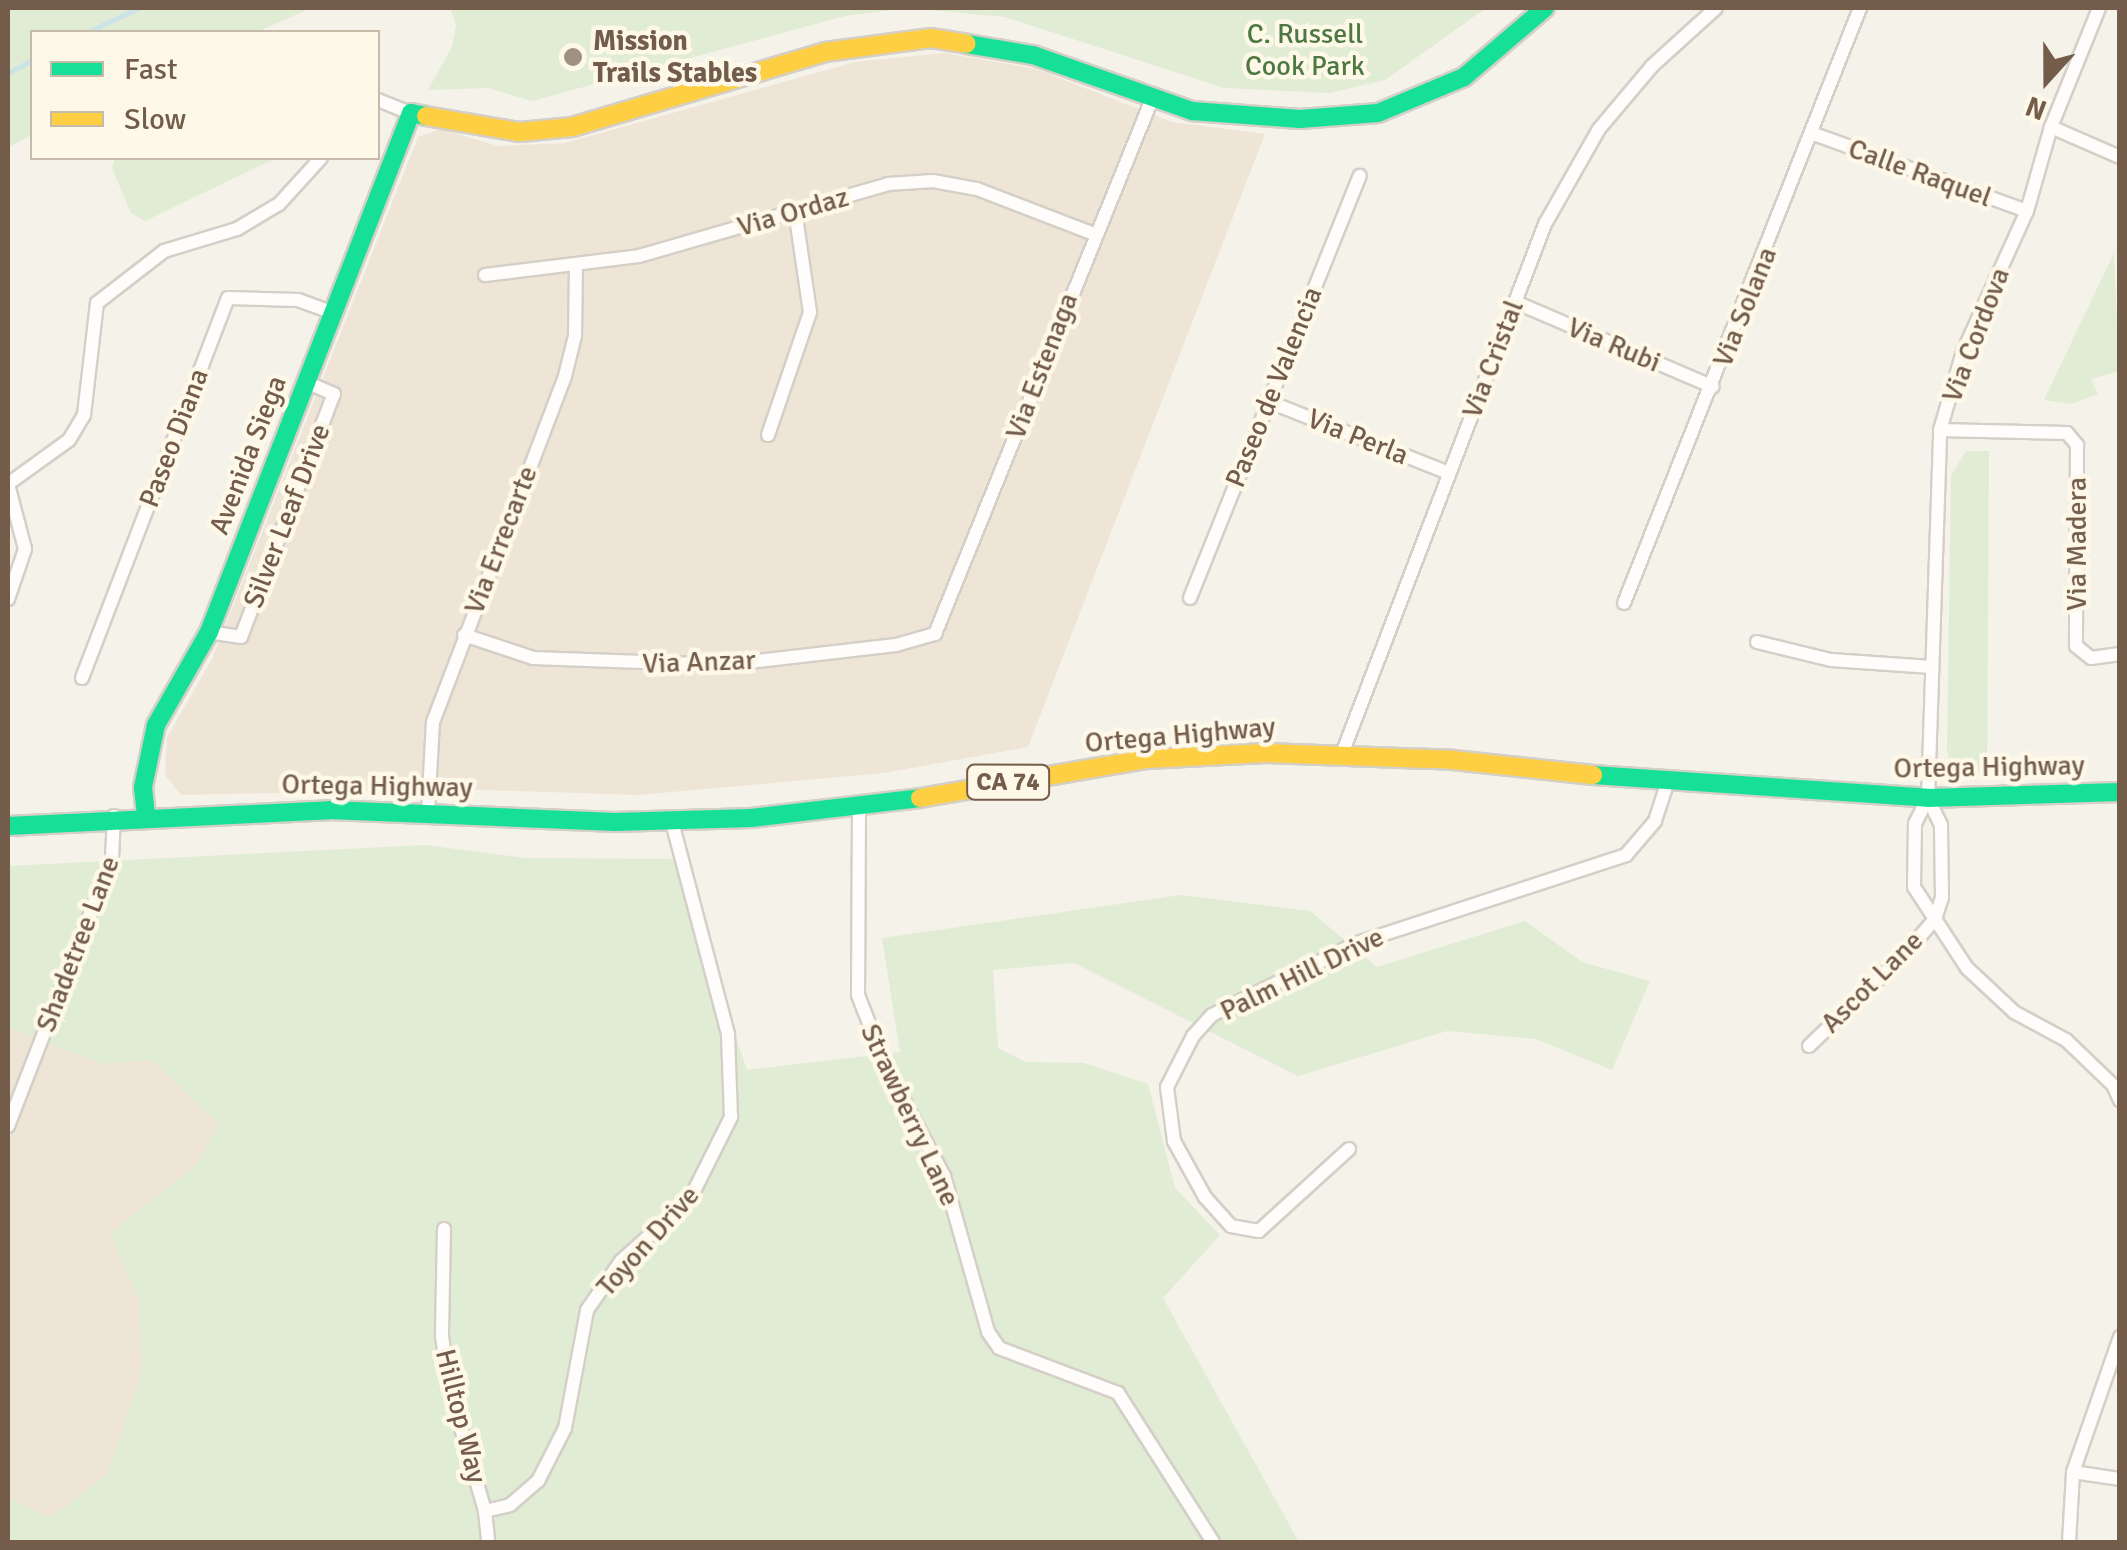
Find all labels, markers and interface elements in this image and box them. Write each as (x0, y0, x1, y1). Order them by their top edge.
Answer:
park label: C. Russell Cook Park (1245, 17, 1365, 83)
place label: Mission Trails Stables (593, 24, 757, 90)
legend (30, 30, 380, 160)
north arrow (1997, 30, 2097, 130)
marker: Mission Trails Stables (562, 46, 584, 68)
text: Fast (124, 51, 177, 88)
text: N (2021, 89, 2051, 127)
text: Slow (124, 101, 186, 138)
street label: Calle Raquel (1844, 132, 1996, 214)
street label: Via Ordaz (734, 180, 852, 244)
street label: Via Solana (1706, 242, 1784, 372)
street label: Via Cordova (1935, 263, 2017, 407)
street label: Paseo de Valencia (1219, 282, 1329, 492)
street label: Via Estenaga (999, 288, 1085, 444)
street label: Via Cristal (1455, 295, 1531, 423)
street label: Via Rubi (1562, 310, 1666, 380)
street label: Paseo Diana (132, 364, 216, 512)
street label: Avenida Siega (202, 371, 294, 539)
street label: Via Perla (1303, 402, 1413, 472)
street label: Silver Leaf Drive (237, 419, 337, 613)
street label: Via Errecarte (457, 461, 545, 619)
street label: Via Madera (2060, 477, 2094, 611)
street label: Via Anzar (642, 643, 756, 681)
street label: Ortega Highway (1083, 710, 1277, 760)
street label: Ortega Highway (1893, 749, 2085, 785)
road number: CA 74 (966, 762, 1050, 802)
street label: Ortega Highway (281, 768, 473, 804)
street label: Shadetree Lane (29, 851, 127, 1037)
street label: Palm Hill Drive (1215, 920, 1389, 1028)
street label: Ascot Lane (1814, 924, 1930, 1040)
street label: Strawberry Lane (853, 1019, 967, 1211)
street label: Toyon Drive (590, 1179, 706, 1303)
street label: Hilltop Way (428, 1345, 494, 1487)

